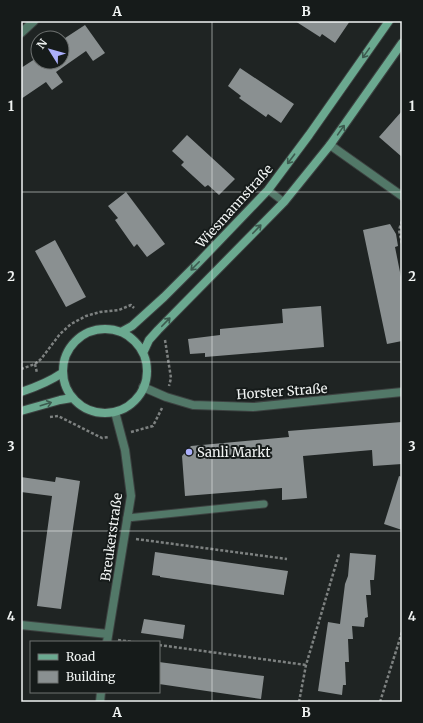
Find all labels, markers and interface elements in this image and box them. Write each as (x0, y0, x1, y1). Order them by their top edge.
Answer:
text: A (111, 3, 122, 20)
text: B (301, 3, 311, 20)
north arrow (30, 30, 70, 70)
text: N (34, 36, 50, 52)
one-way arrow (362, 47, 370, 58)
text: 1 (8, 98, 14, 115)
text: 1 (409, 98, 415, 115)
one-way arrow (337, 125, 345, 136)
one-way arrow (287, 154, 296, 165)
street label: Wiesmannstraße (192, 161, 277, 253)
one-way arrow (252, 224, 262, 234)
one-way arrow (190, 261, 200, 271)
text: 2 (7, 268, 15, 285)
text: 2 (408, 268, 416, 285)
one-way arrow (161, 317, 171, 327)
street label: Horster Straße (236, 380, 328, 403)
one-way arrow (40, 400, 53, 407)
text: 3 (7, 438, 15, 455)
text: 3 (408, 438, 416, 455)
place label: Sanli Markt (197, 444, 271, 461)
marker: Sanli Markt (184, 447, 194, 457)
street label: Breukerstraße (97, 492, 126, 582)
text: 4 (7, 608, 16, 625)
text: 4 (408, 608, 417, 625)
legend (30, 641, 160, 693)
text: Road (66, 649, 95, 664)
text: Building (66, 669, 116, 684)
text: A (111, 704, 122, 721)
text: B (301, 704, 311, 721)

